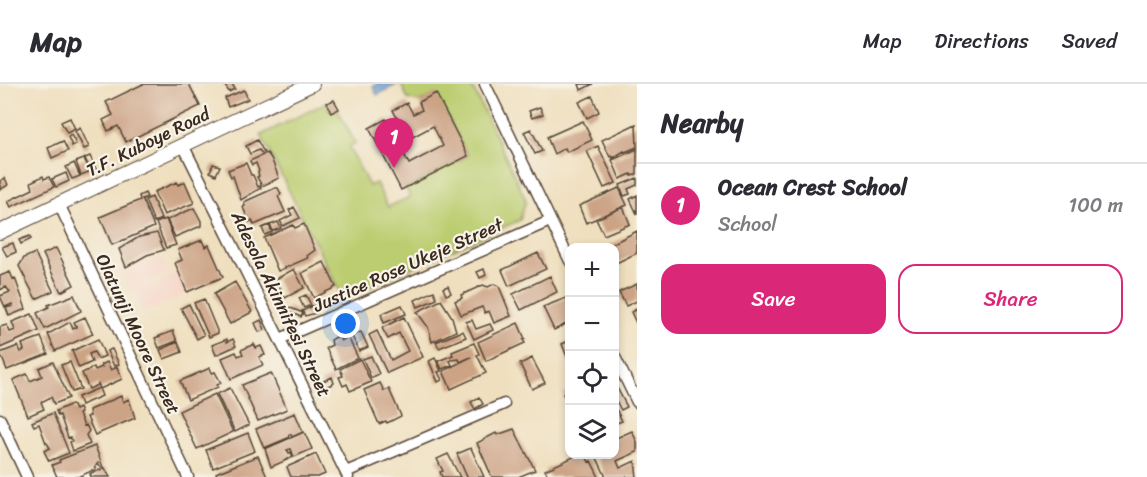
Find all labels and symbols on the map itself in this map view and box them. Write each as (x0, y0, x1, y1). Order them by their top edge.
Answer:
street label: T.F. Kuboye Road (81, 98, 217, 186)
pin: 1 (374, 118, 414, 168)
street label: Adesola Akinnifesi Street (221, 204, 340, 403)
street label: Justice Rose Ukeje Street (307, 208, 509, 322)
street label: Olatunji Moore Street (87, 248, 189, 420)
your location (331, 309, 360, 338)

